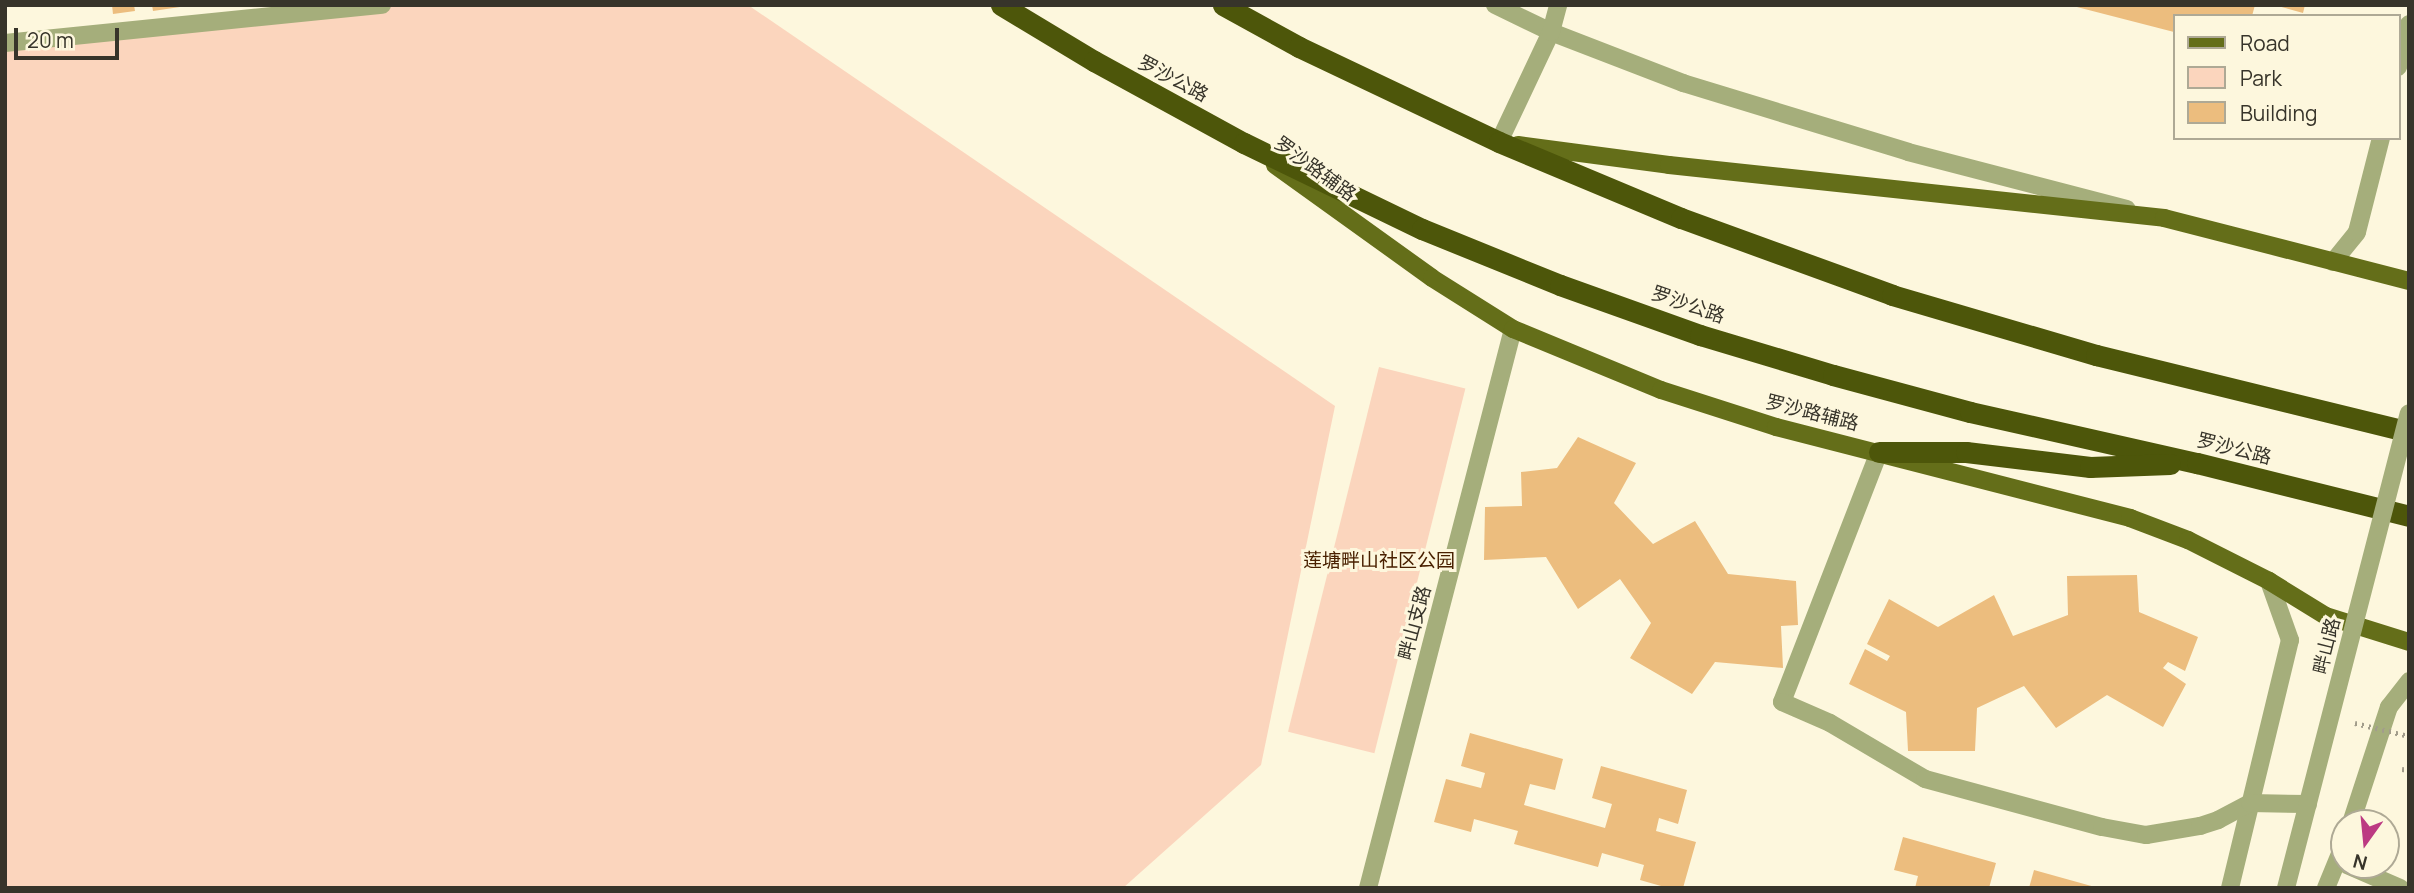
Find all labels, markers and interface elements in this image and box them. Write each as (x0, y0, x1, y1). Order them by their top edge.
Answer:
scale bar (18, 14, 122, 58)
legend (2172, 14, 2400, 140)
text: 20 m (27, 26, 74, 54)
text: Road (2240, 29, 2290, 57)
street label: 罗沙公路 (1134, 51, 1212, 107)
text: Park (2240, 64, 2282, 92)
text: Building (2240, 99, 2317, 127)
street label: 罗沙路辅路 (1270, 132, 1360, 206)
street label: 罗沙公路 (1648, 282, 1728, 328)
street label: 罗沙路辅路 (1763, 390, 1861, 436)
street label: 罗沙公路 (2194, 429, 2274, 469)
park label: 莲塘畔山社区公园 (1303, 550, 1455, 572)
street label: 畔山支路 (1394, 583, 1436, 663)
street label: 畔山路 (2309, 616, 2345, 676)
north arrow (2330, 809, 2400, 879)
text: N (2350, 848, 2370, 877)

